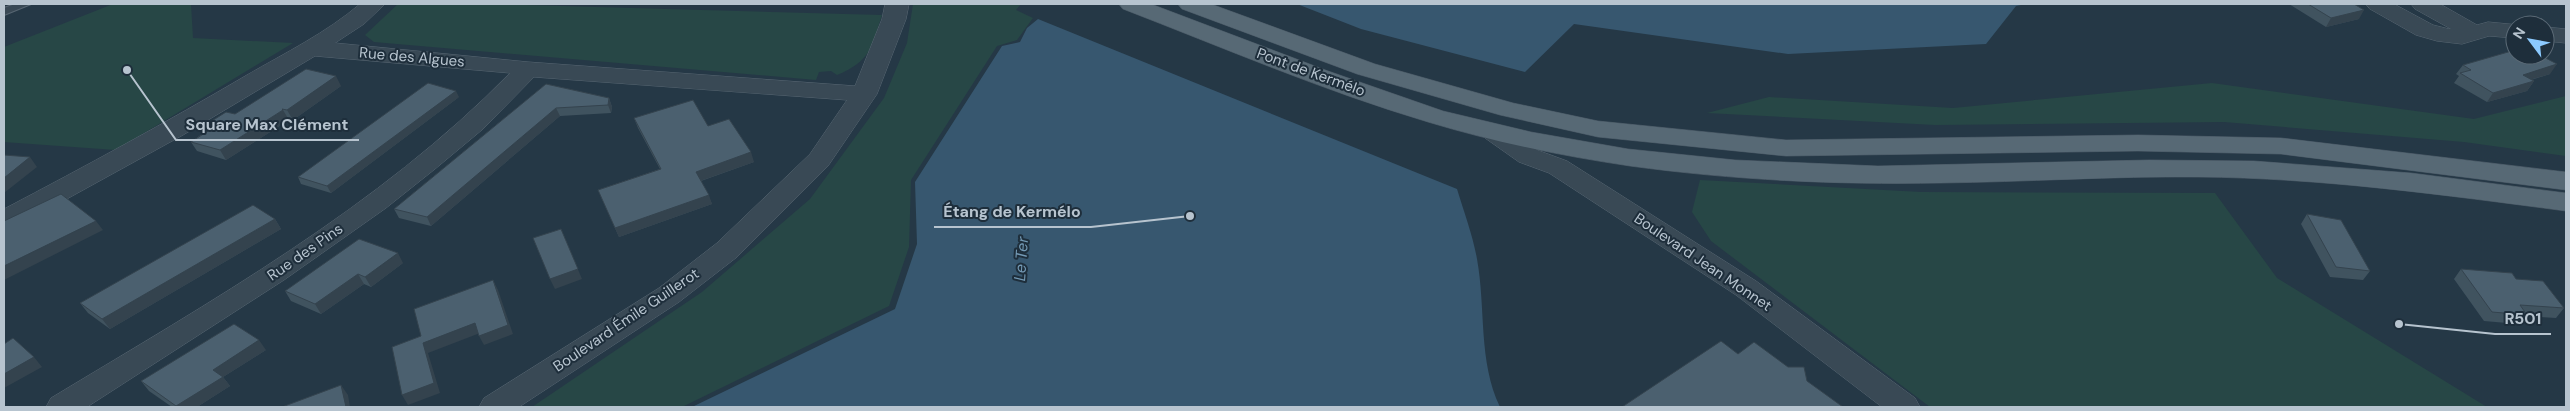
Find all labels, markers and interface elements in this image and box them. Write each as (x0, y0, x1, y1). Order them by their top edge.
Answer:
north arrow (2505, 15, 2555, 65)
text: N (2509, 24, 2529, 42)
street label: Rue des Algues (358, 42, 466, 72)
street label: Pont de Kermélo (1254, 43, 1368, 101)
callout: Square Max Clément (176, 109, 359, 140)
text: Square Max Clément (186, 114, 348, 135)
callout: Étang de Kermélo (934, 196, 1091, 227)
text: Étang de Kermélo (943, 201, 1081, 222)
street label: Boulevard Jean Monnet (1630, 208, 1776, 316)
street label: Rue des Pins (263, 219, 347, 285)
water label: Le Ter (1009, 235, 1033, 282)
street label: Boulevard Émile Guillerot (549, 263, 703, 376)
callout: R501 (2495, 303, 2551, 334)
text: R501 (2505, 308, 2541, 329)

